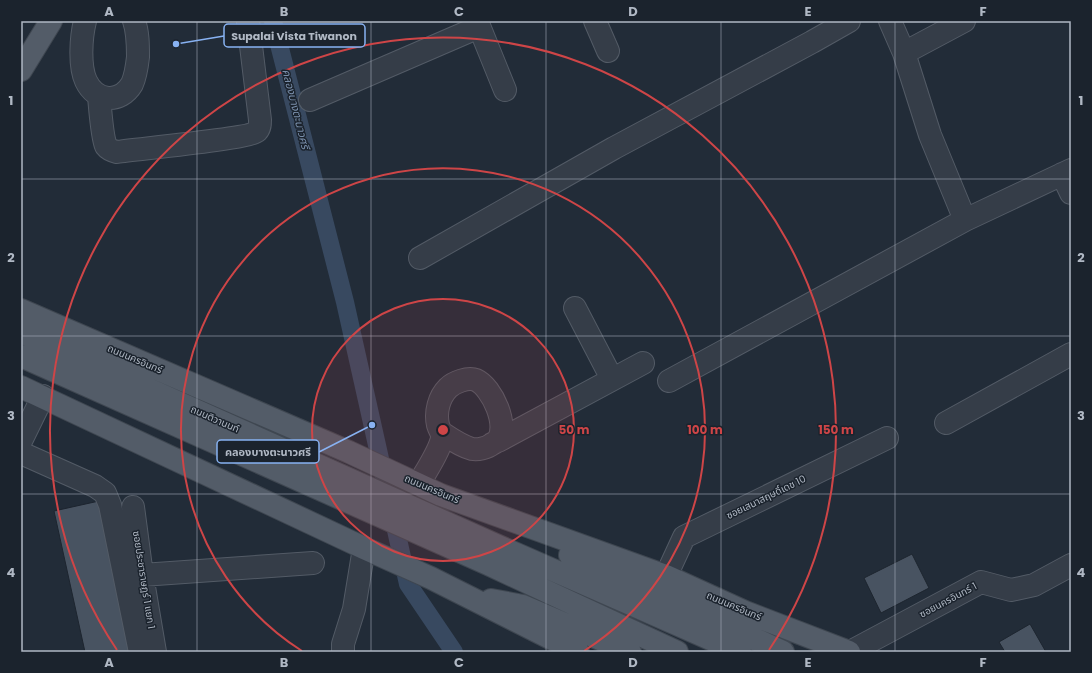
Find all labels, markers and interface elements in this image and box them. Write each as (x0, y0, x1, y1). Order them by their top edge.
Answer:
text: A (104, 2, 114, 21)
text: B (280, 2, 289, 21)
text: C (454, 2, 464, 21)
text: D (628, 2, 638, 21)
text: E (804, 2, 812, 21)
text: F (979, 2, 987, 21)
callout: Supalai Vista Tiwanon (224, 24, 365, 47)
text: Supalai Vista Tiwanon (231, 28, 357, 44)
water label: คลองบางตะนาวศรี (278, 67, 314, 153)
text: 1 (9, 91, 13, 110)
text: 1 (1079, 91, 1083, 110)
text: 2 (7, 248, 15, 267)
text: 2 (1077, 248, 1085, 267)
street label: ถนนนครอินทร์ (105, 341, 165, 377)
street label: ถนนติวานนท์ (188, 402, 242, 436)
text: 3 (7, 406, 15, 425)
text: 3 (1077, 406, 1085, 425)
text: 50 m (559, 421, 590, 438)
text: 100 m (687, 421, 723, 438)
text: 150 m (818, 421, 854, 438)
centre of rings (436, 423, 450, 437)
callout: คลองบางตะนาวศรี (217, 440, 319, 463)
text: คลองบางตะนาวศรี (225, 444, 311, 460)
street label: ถนนนครอินทร์ (402, 471, 462, 507)
street label: ซอยเสนาสฤษดิ์เดช 10 (724, 471, 808, 523)
street label: ซอยประชาราษฎร์ 1 แยก 1 (129, 530, 159, 630)
text: 4 (7, 563, 16, 582)
text: 4 (1077, 563, 1086, 582)
street label: ซอยนครอินทร์ 1 (917, 579, 979, 621)
street label: ถนนนครอินทร์ (704, 588, 764, 624)
text: A (104, 653, 114, 672)
text: B (280, 653, 289, 672)
text: C (454, 653, 464, 672)
text: D (628, 653, 638, 672)
text: E (804, 653, 812, 672)
text: F (979, 653, 987, 672)

